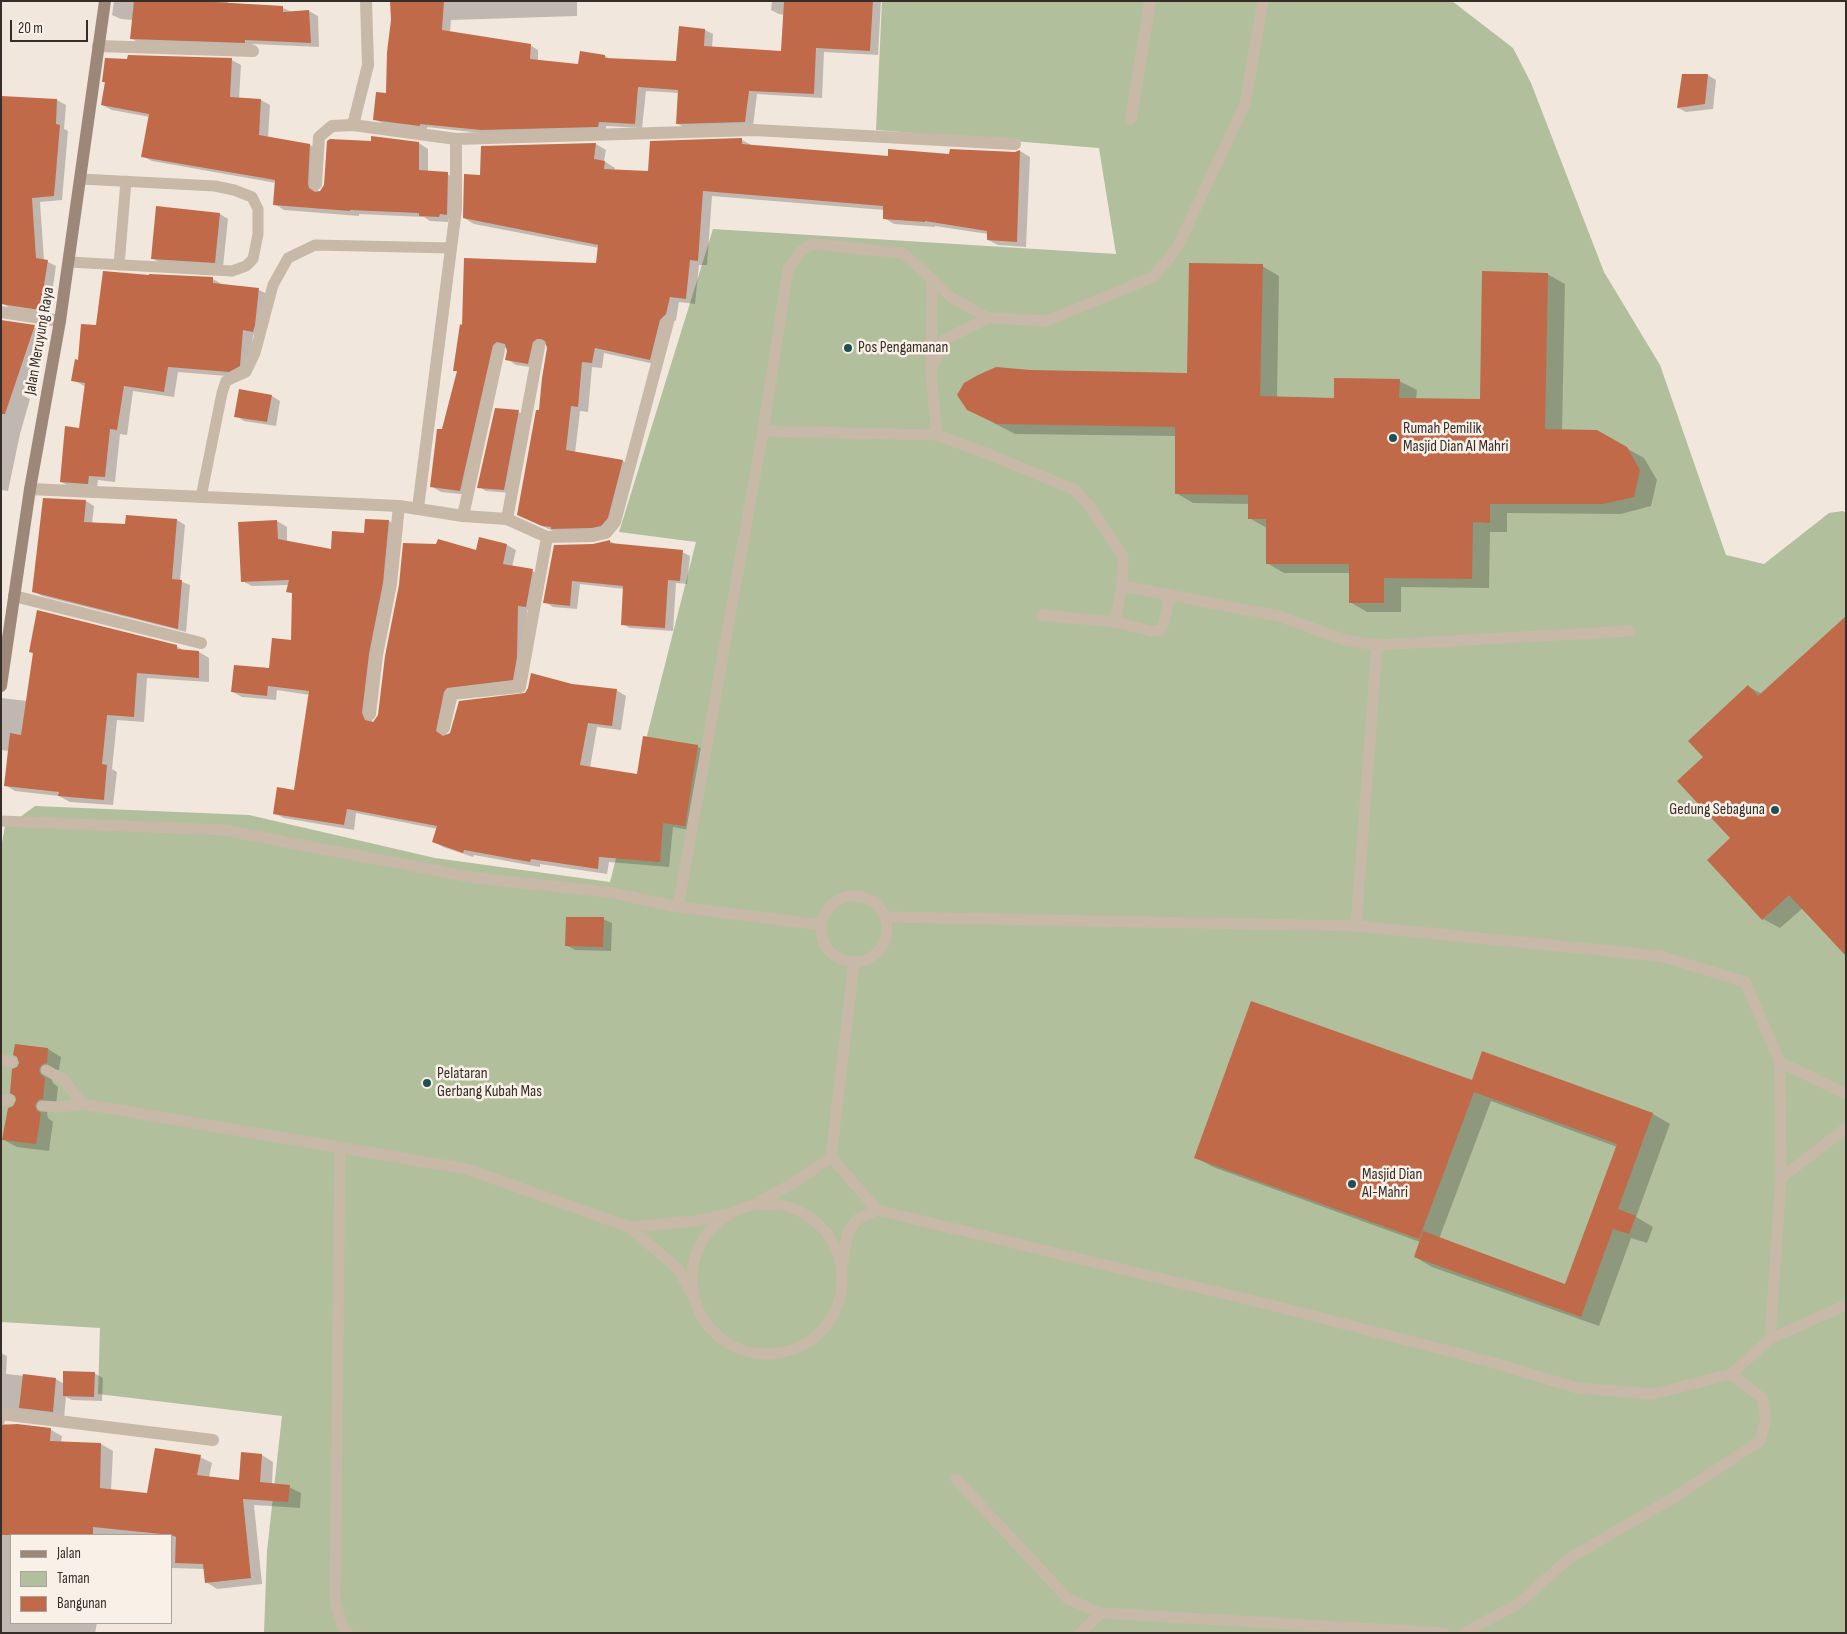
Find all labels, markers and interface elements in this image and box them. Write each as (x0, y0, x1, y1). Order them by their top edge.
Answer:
scale bar (12, 10, 90, 42)
text: 20 m (18, 19, 43, 38)
street label: Jalan Meruyung Raya (21, 286, 59, 396)
place label: Pos Pengamanan (858, 338, 948, 358)
marker: Pos Pengamanan (842, 342, 854, 354)
place label: Rumah Pemilik Masjid Dian Al Mahri (1403, 419, 1509, 457)
marker: Rumah Pemilik Masjid Dian Al Mahri (1387, 432, 1399, 444)
place label: Gedung Sebaguna (1669, 800, 1765, 820)
marker: Gedung Sebaguna (1769, 804, 1781, 816)
place label: Pelataran Gerbang Kubah Mas (437, 1064, 542, 1102)
marker: Pelataran Gerbang Kubah Mas (421, 1077, 433, 1089)
place label: Masjid Dian Al-Mahri (1362, 1165, 1422, 1203)
marker: Masjid Dian Al-Mahri (1346, 1178, 1358, 1190)
legend (10, 1534, 172, 1624)
text: Jalan (57, 1544, 81, 1563)
text: Taman (57, 1569, 90, 1588)
text: Bangunan (57, 1594, 107, 1613)

